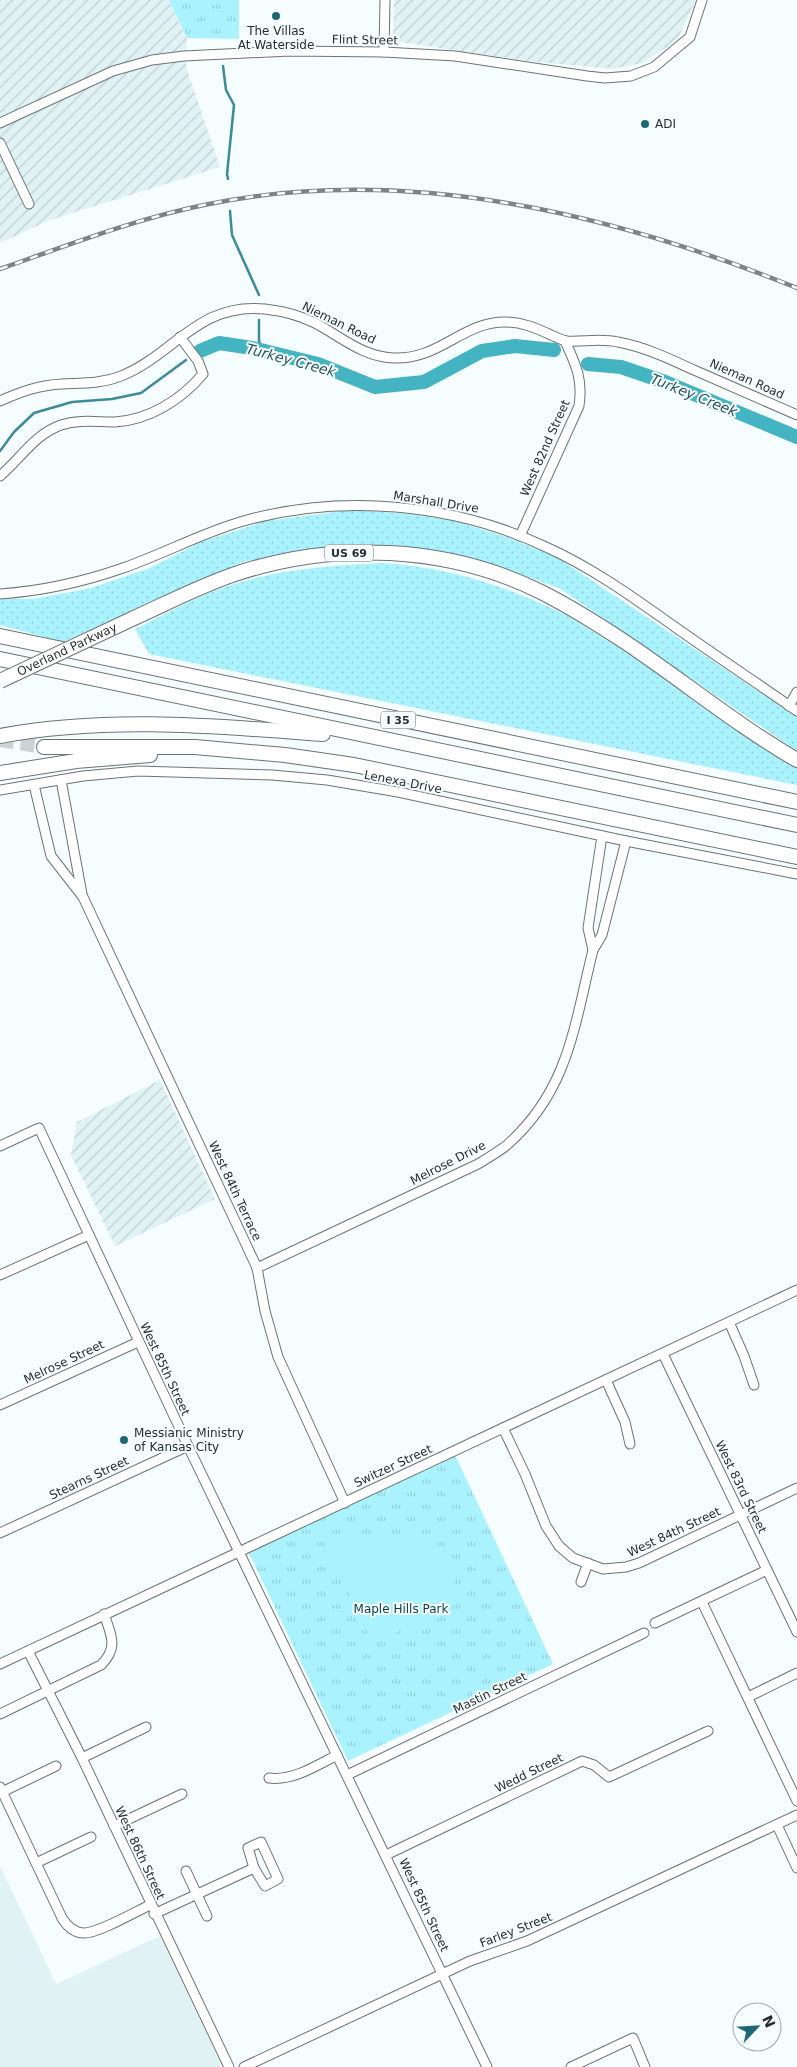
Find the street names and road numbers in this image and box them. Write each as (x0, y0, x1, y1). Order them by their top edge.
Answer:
street label: Flint Street (332, 32, 398, 48)
street label: Nieman Road (300, 299, 378, 347)
street label: Nieman Road (707, 356, 787, 402)
street label: West 82nd Street (517, 397, 573, 498)
street label: Marshall Drive (392, 488, 480, 516)
road number: US 69 (325, 544, 373, 562)
street label: Overland Parkway (15, 620, 119, 679)
road number: I 35 (380, 712, 416, 728)
street label: Lenexa Drive (363, 768, 443, 796)
street label: Melrose Drive (408, 1138, 488, 1188)
street label: West 84th Terrace (206, 1139, 264, 1243)
street label: West 85th Street (137, 1320, 193, 1418)
street label: Melrose Street (22, 1337, 107, 1387)
street label: West 83rd Street (713, 1438, 770, 1536)
street label: Switzer Street (352, 1442, 434, 1490)
street label: Stearns Street (47, 1453, 131, 1503)
street label: West 84th Street (625, 1504, 723, 1560)
street label: Mastin Street (451, 1669, 529, 1717)
street label: Wedd Street (493, 1750, 566, 1796)
street label: West 86th Street (112, 1804, 168, 1902)
street label: West 85th Street (396, 1856, 452, 1954)
street label: Farley Street (478, 1910, 554, 1950)

